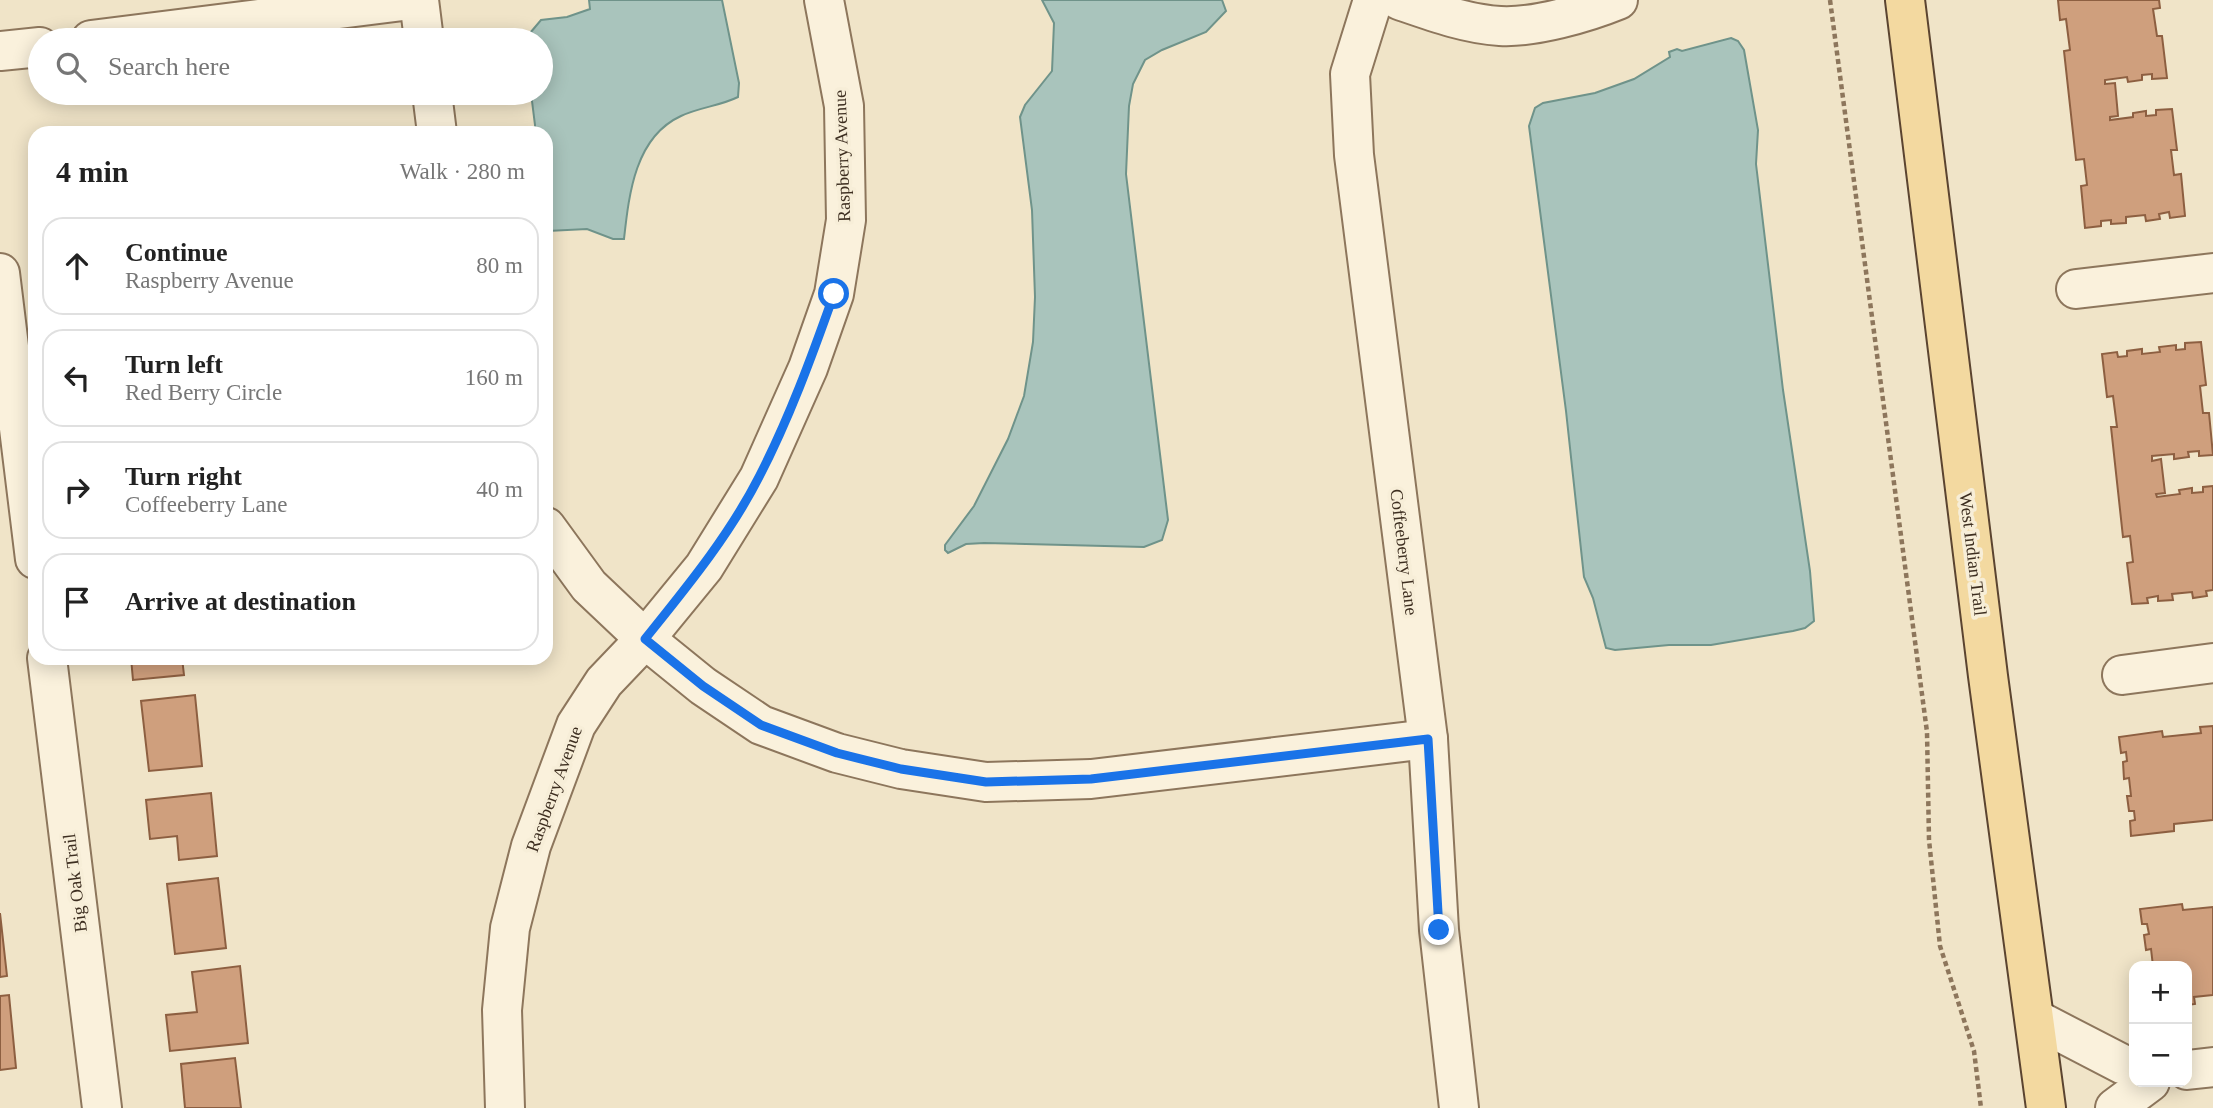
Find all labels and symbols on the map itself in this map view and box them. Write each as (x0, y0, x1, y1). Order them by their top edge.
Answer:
street label: Raspberry Avenue (830, 90, 854, 222)
route start (818, 278, 849, 309)
street label: Coffeeberry Lane (1386, 488, 1422, 616)
street label: West Indian Trail (1955, 491, 1991, 617)
street label: Raspberry Avenue (522, 723, 586, 855)
street label: Big Oak Trail (59, 833, 91, 933)
route end (1423, 914, 1454, 945)

